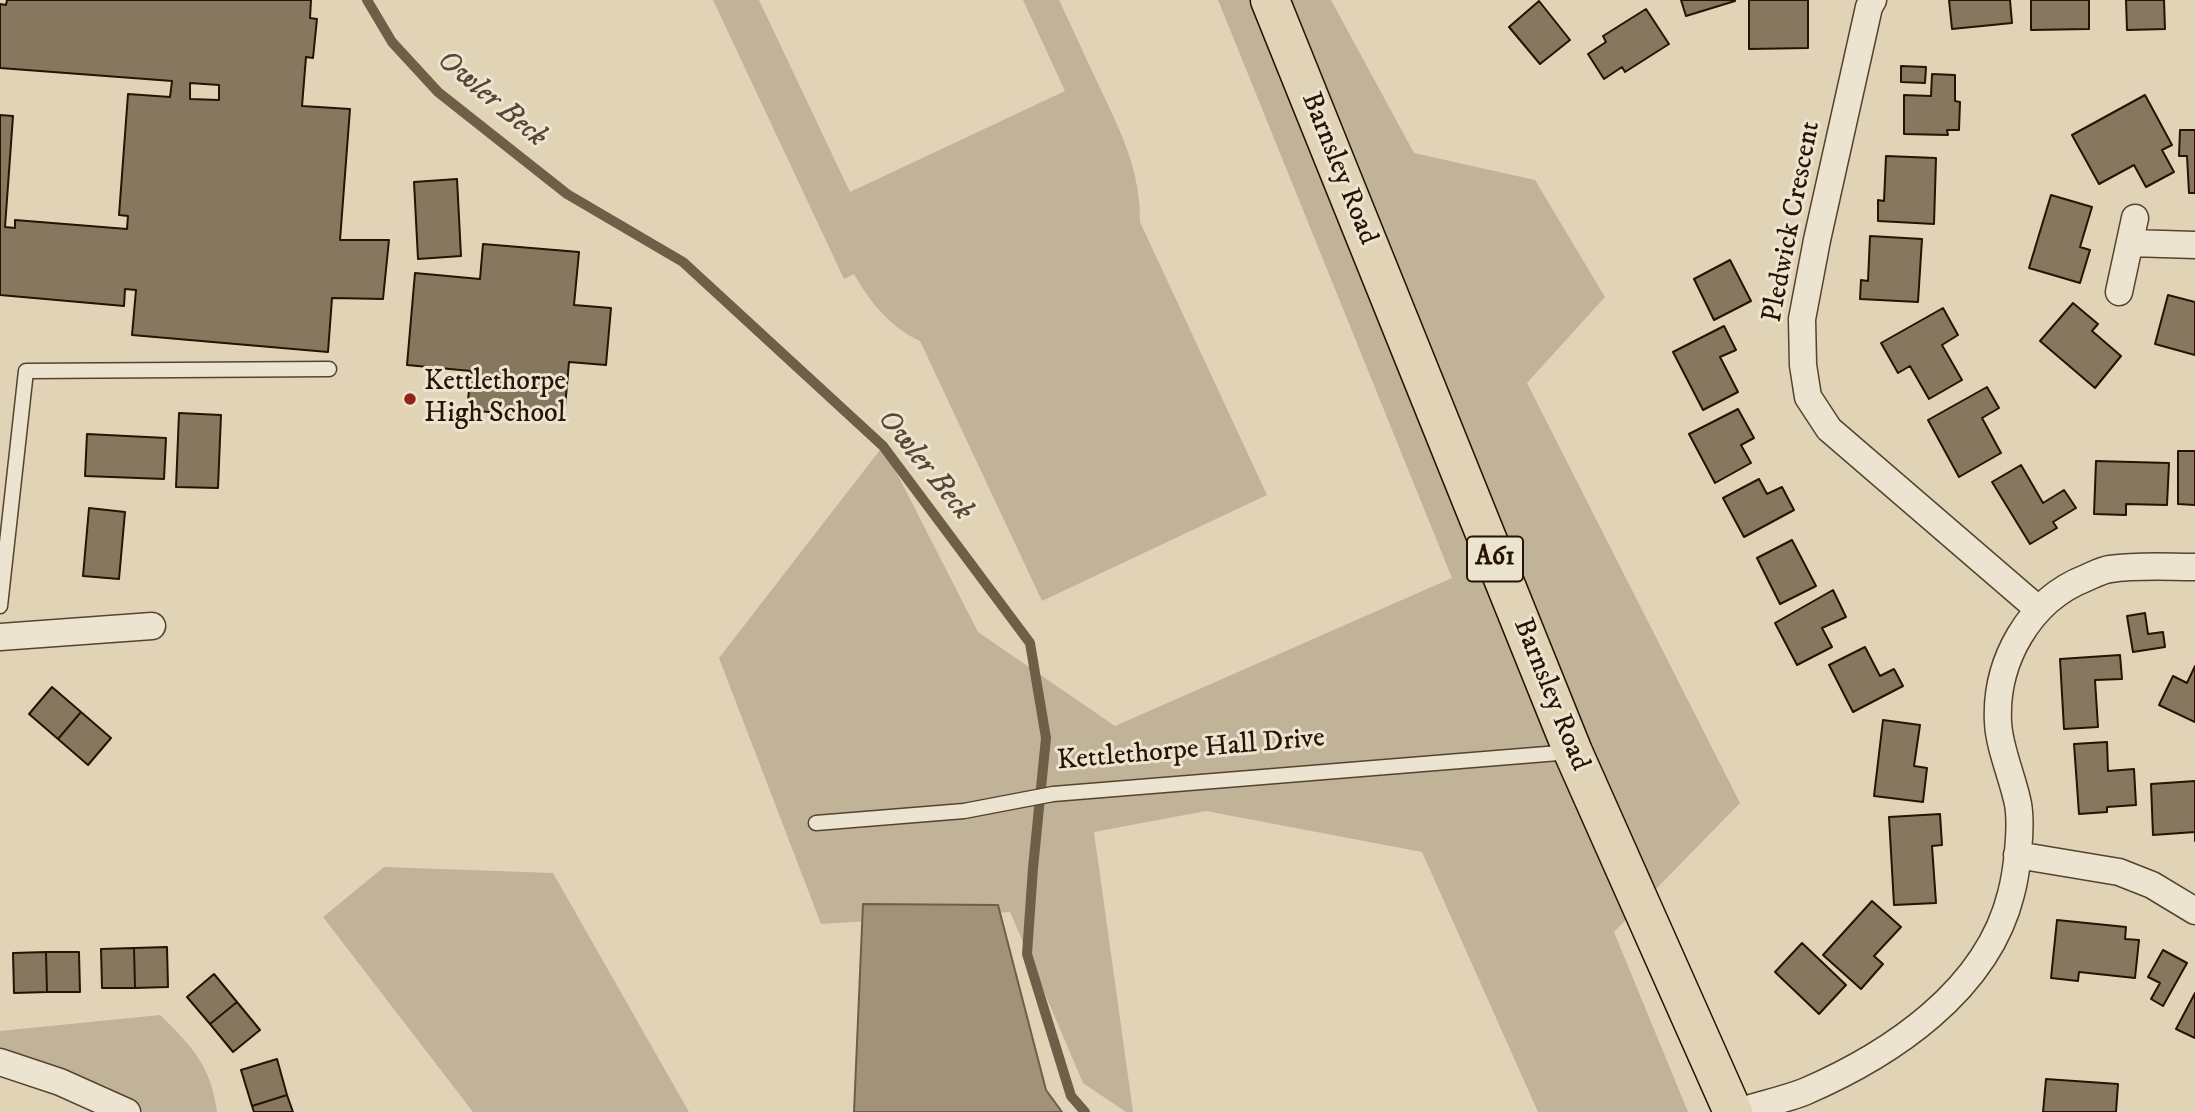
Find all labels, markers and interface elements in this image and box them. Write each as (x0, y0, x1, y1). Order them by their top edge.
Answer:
water label: Owler Beck (429, 44, 553, 156)
street label: Barnsley Road (1292, 88, 1384, 250)
street label: Pledwick Crescent (1757, 119, 1829, 325)
place label: Kettlethorpe High School (424, 366, 566, 432)
marker: Kettlethorpe High School (402, 391, 418, 407)
water label: Owler Beck (868, 403, 980, 529)
road number: A61 (1467, 537, 1523, 582)
street label: Barnsley Road (1504, 614, 1596, 776)
street label: Kettlethorpe Hall Drive (1056, 723, 1326, 779)

